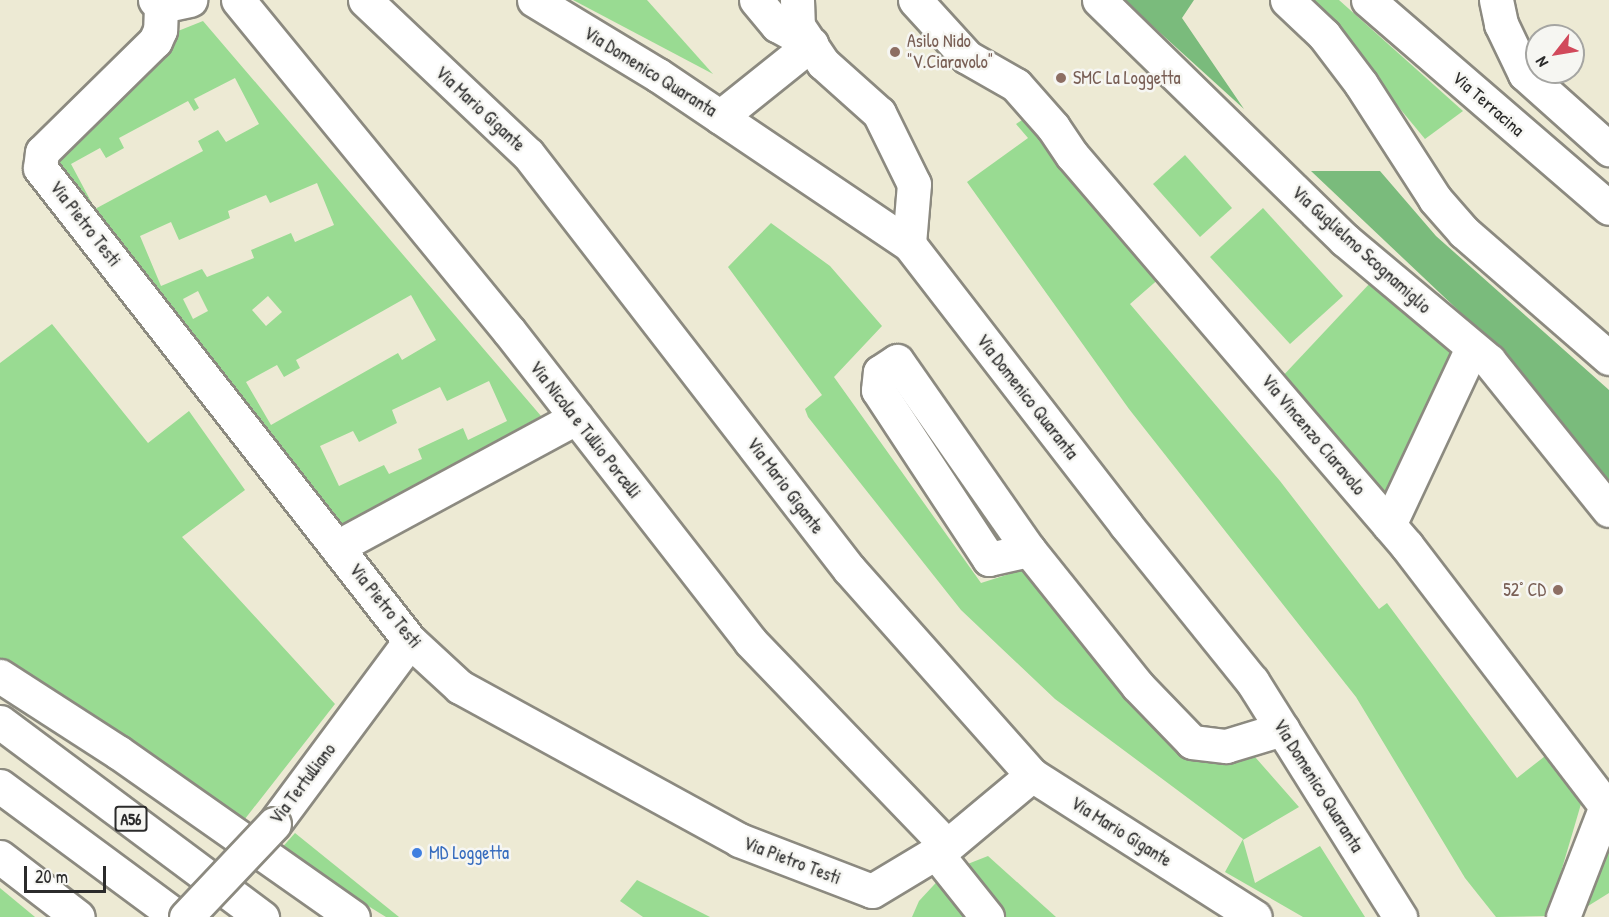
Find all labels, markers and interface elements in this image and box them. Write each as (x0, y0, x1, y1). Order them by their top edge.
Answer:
street label: Via Domenico Quaranta (580, 22, 720, 122)
north arrow (1525, 24, 1585, 84)
place label: Asilo Nido "V.Ciaravolo" (907, 31, 993, 74)
marker: Asilo Nido "V.Ciaravolo" (888, 45, 902, 59)
text: N (1530, 53, 1553, 72)
street label: Via Mario Gigante (431, 62, 529, 156)
place label: SMC La Loggetta (1073, 67, 1180, 89)
street label: Via Terracina (1448, 67, 1528, 141)
marker: SMC La Loggetta (1054, 71, 1068, 85)
street label: Via Pietro Testi (45, 177, 125, 271)
street label: Via Guglielmo Scognamiglio (1287, 182, 1435, 318)
street label: Via Domenico Quaranta (972, 330, 1082, 464)
street label: Via Nicola e Tullio Porcelli (525, 357, 645, 503)
street label: Via Vincenzo Ciaravolo (1256, 370, 1370, 500)
street label: Via Mario Gigante (742, 434, 828, 538)
street label: Via Pietro Testi (344, 559, 426, 653)
place label: 52° CD (1503, 579, 1546, 601)
marker: 52° CD (1551, 583, 1565, 597)
street label: Via Domenico Quaranta (1268, 716, 1368, 856)
street label: Via Tertulliano (266, 739, 340, 829)
street label: Via Mario Gigante (1067, 792, 1175, 872)
road number: A56 (114, 806, 148, 832)
street label: Via Pietro Testi (740, 833, 844, 889)
place label: MD Loggetta (429, 842, 509, 864)
marker: MD Loggetta (410, 846, 424, 860)
scale bar (27, 854, 110, 892)
text: 20 m (35, 864, 68, 889)

